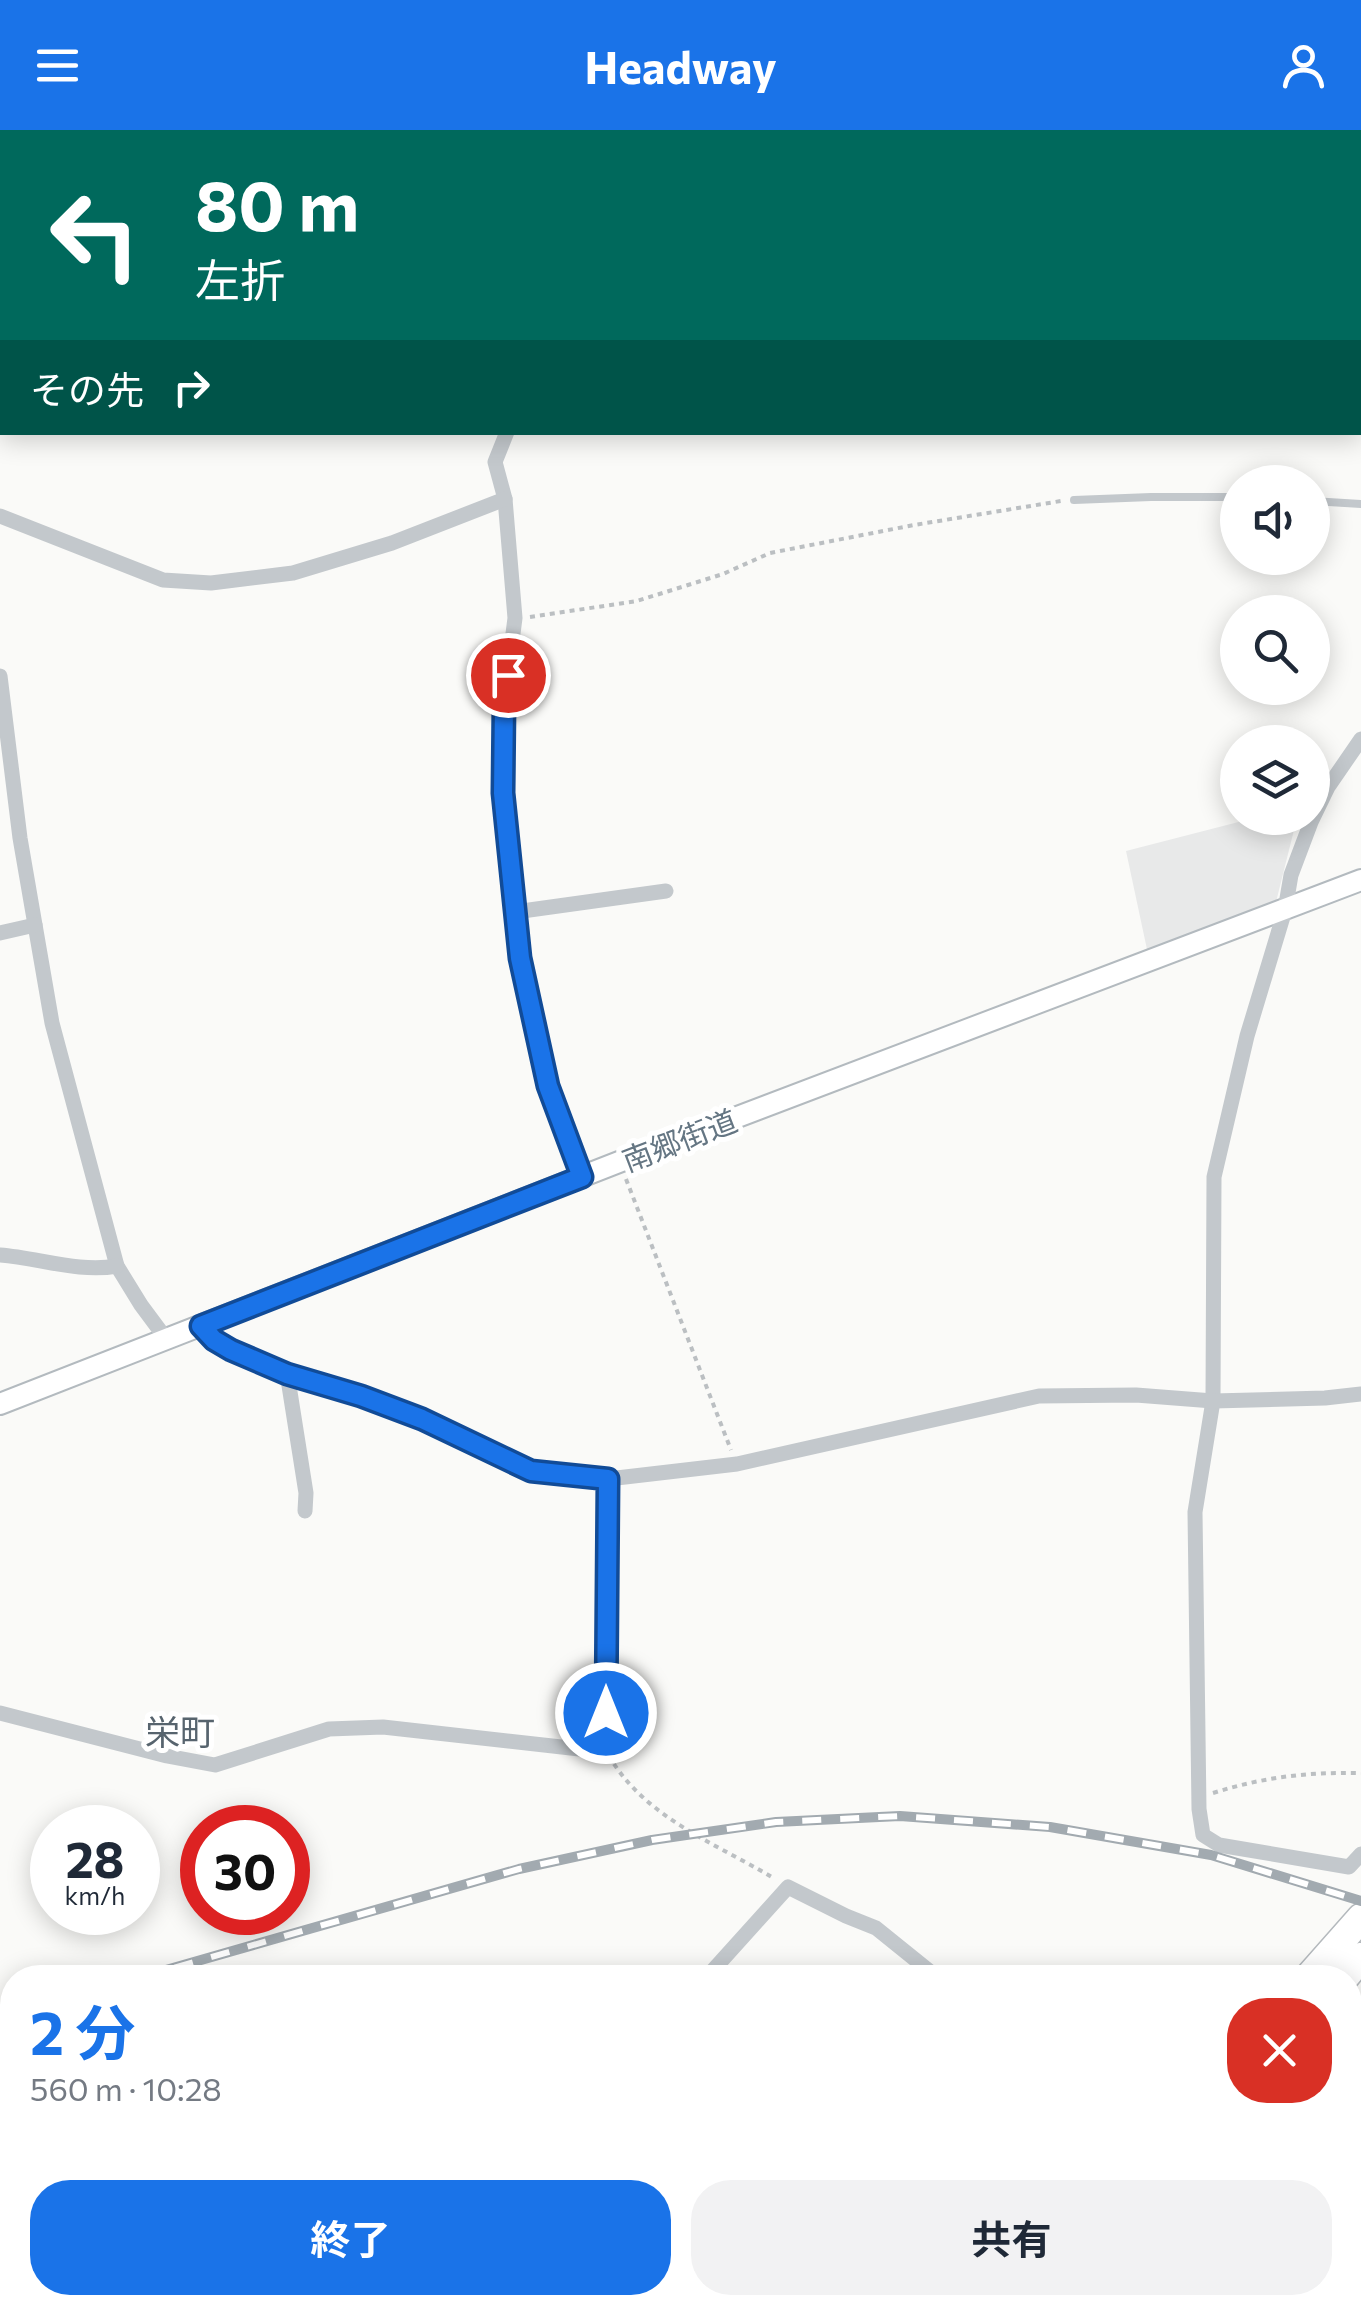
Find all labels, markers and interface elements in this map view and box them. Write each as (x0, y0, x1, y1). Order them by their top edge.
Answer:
icon: menu (30, 38, 85, 93)
text: Headway (584, 38, 777, 93)
icon: person (1276, 38, 1331, 93)
text: 80 m (195, 160, 359, 245)
icon: left (30, 170, 160, 300)
text: 左折 (195, 251, 285, 306)
icon: right (164, 360, 219, 415)
text: その先 (30, 365, 144, 412)
map controls (1220, 465, 1330, 835)
button: sound (1220, 465, 1330, 575)
button: search (1220, 595, 1330, 705)
pin (466, 633, 551, 718)
icon: arrive (481, 648, 536, 703)
button: layers (1220, 725, 1330, 835)
street label: 南郷街道 (616, 1100, 742, 1178)
position arrow (554, 1661, 658, 1765)
district label: 栄町 (145, 1709, 215, 1752)
speed limit sign: 30 (180, 1805, 310, 1935)
text: 28 (65, 1827, 125, 1888)
text: km/h (65, 1880, 125, 1910)
text: 2 分 (30, 1994, 136, 2067)
button: close (1227, 1998, 1332, 2103)
text: 560 m · 10:28 (30, 2068, 222, 2108)
button: 終了 (30, 2180, 671, 2295)
button: 共有 (691, 2180, 1332, 2295)

